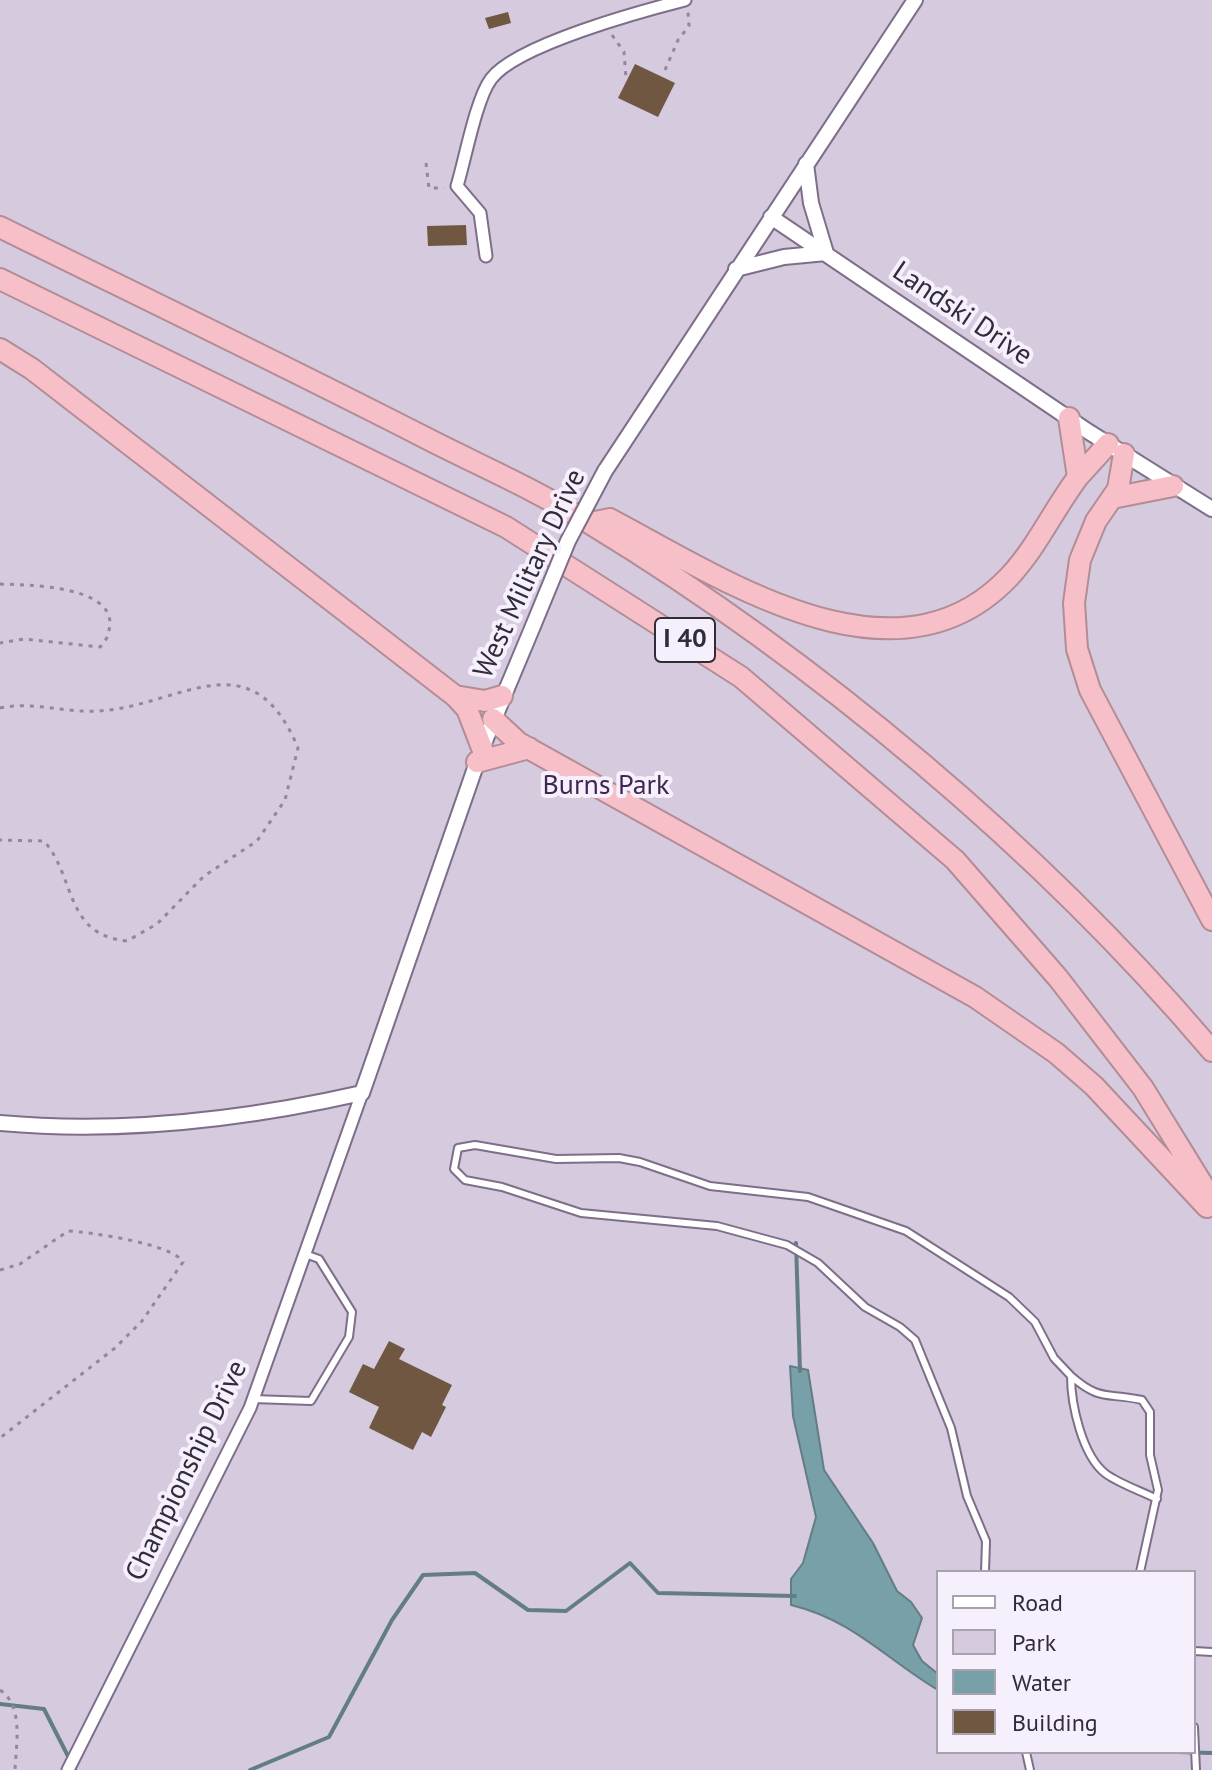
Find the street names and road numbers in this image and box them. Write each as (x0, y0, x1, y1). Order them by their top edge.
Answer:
street label: Landski Drive (886, 255, 1038, 373)
street label: West Military Drive (467, 464, 593, 684)
road number: I 40 (655, 618, 715, 662)
street label: Championship Drive (119, 1355, 255, 1587)

